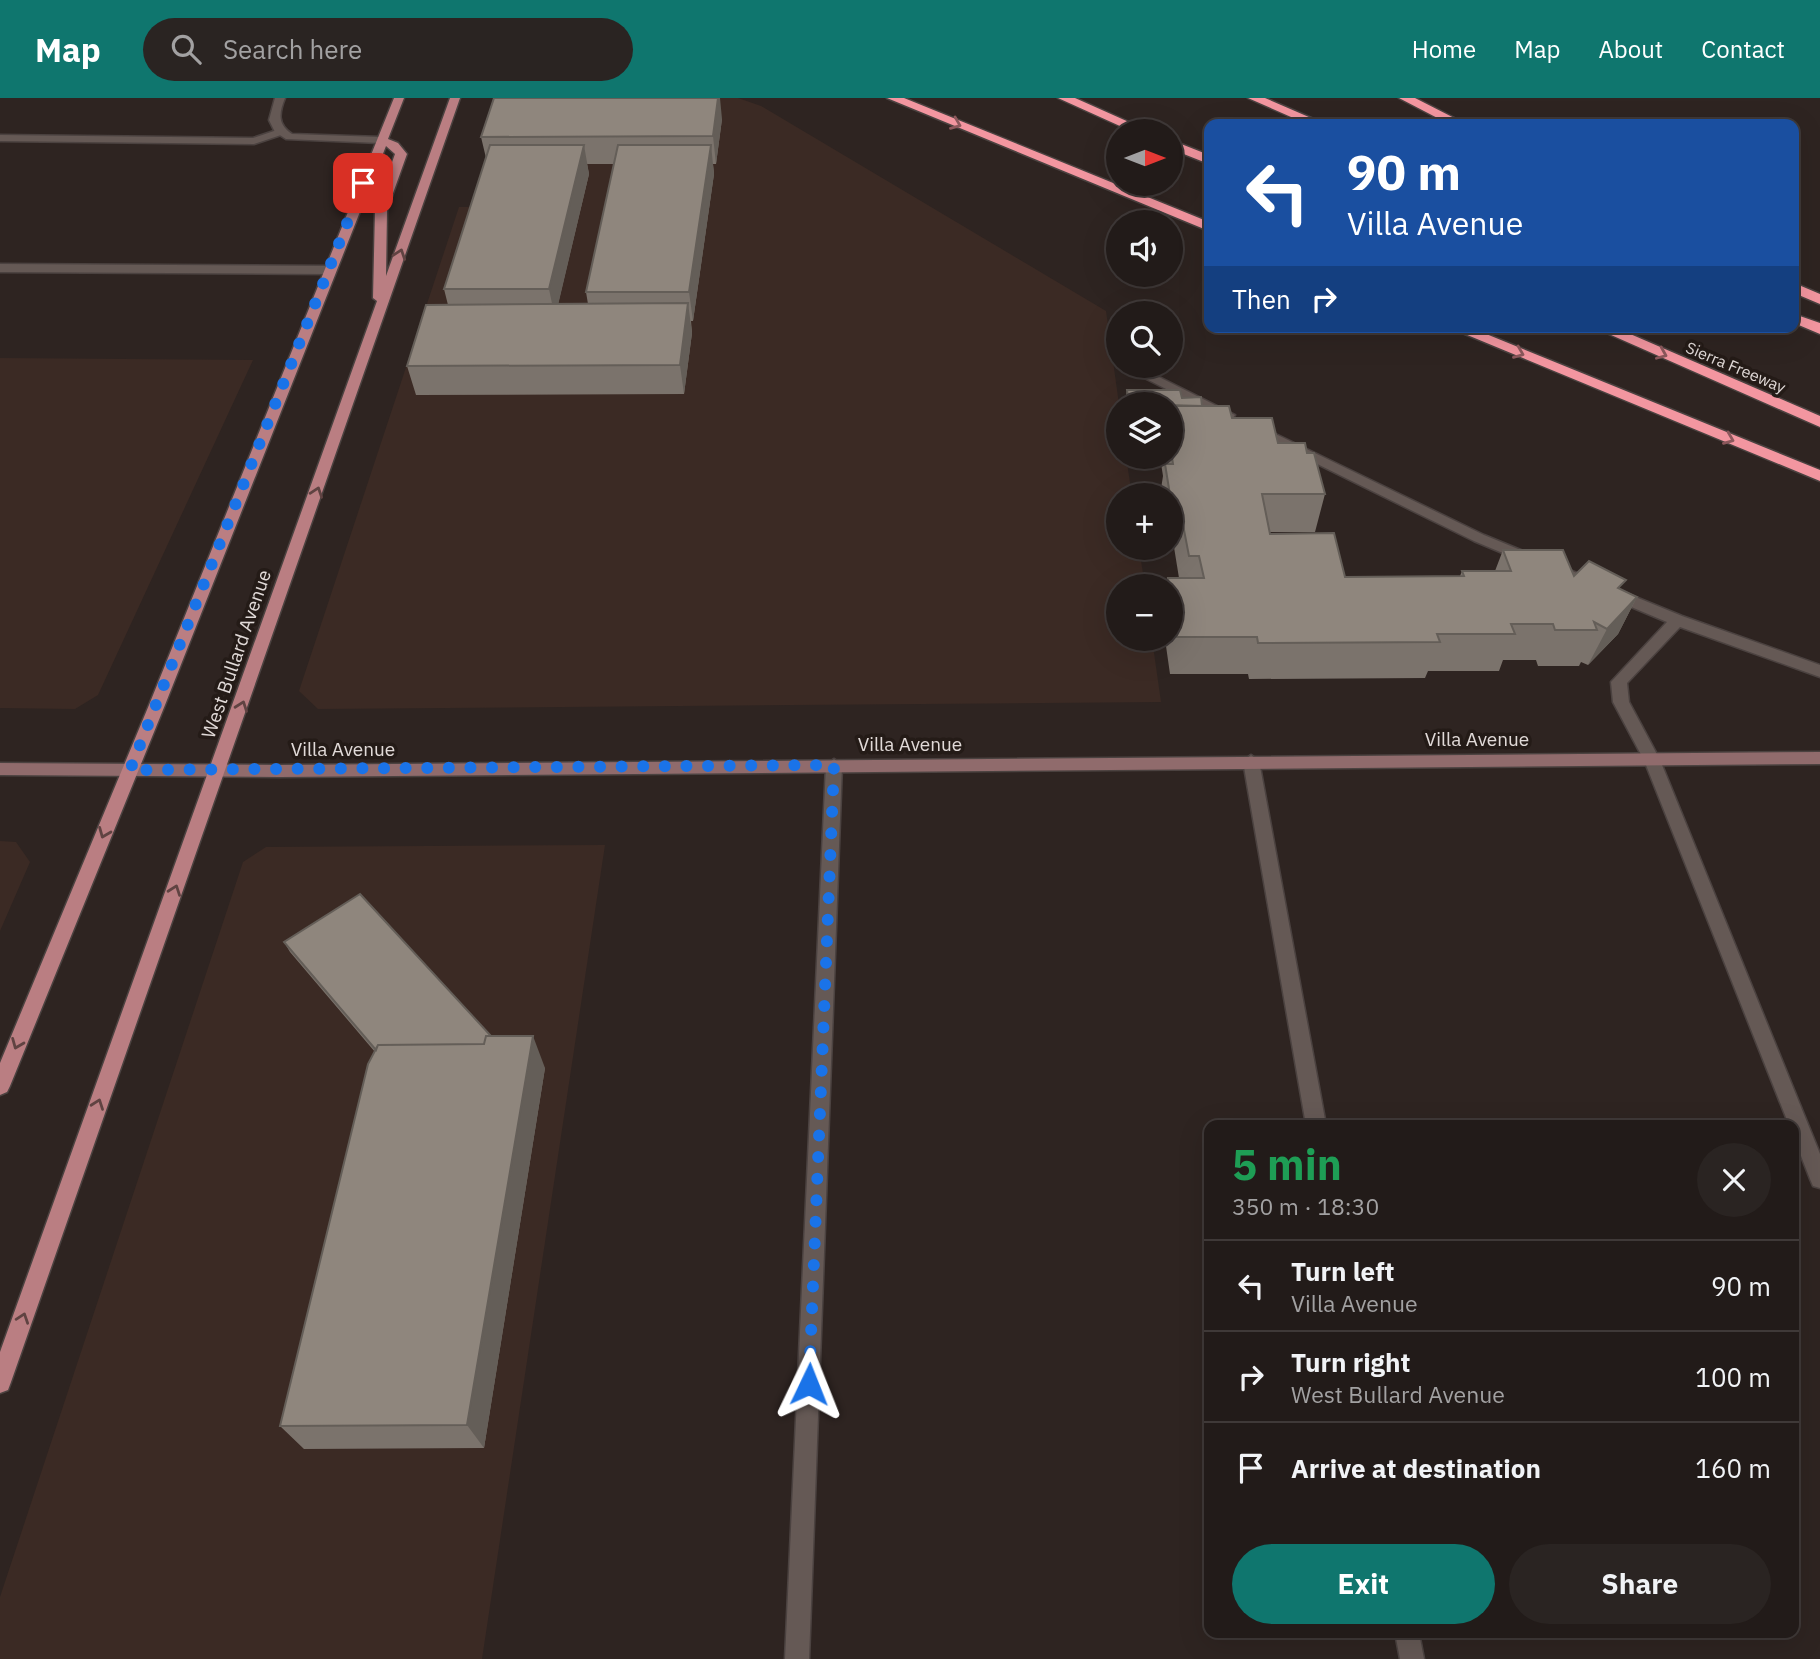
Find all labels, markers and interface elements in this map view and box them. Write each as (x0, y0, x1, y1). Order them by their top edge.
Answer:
search box (143, 18, 633, 81)
text: Map (35, 28, 101, 71)
icon: search (167, 30, 205, 68)
text: Search here (223, 32, 362, 66)
text: Home (1412, 33, 1476, 65)
text: Map (1514, 33, 1560, 65)
text: About (1598, 33, 1663, 65)
text: Contact (1701, 33, 1785, 65)
one-way arrow (949, 115, 961, 129)
north arrow (1106, 119, 1183, 196)
map controls (1106, 119, 1183, 651)
text: 90 m (1347, 140, 1461, 203)
icon: left (1232, 147, 1323, 238)
pin (333, 153, 393, 213)
icon: arrive (344, 164, 382, 202)
text: Villa Avenue (1347, 202, 1523, 244)
button: sound (1106, 210, 1183, 287)
one-way arrow (392, 248, 406, 260)
icon: right (1305, 280, 1343, 318)
text: Then (1232, 282, 1291, 316)
button: search (1106, 301, 1183, 378)
street label: Sierra Freeway (1683, 337, 1789, 397)
one-way arrow (1511, 345, 1524, 359)
one-way arrow (1655, 346, 1668, 360)
button: layers (1106, 392, 1183, 469)
one-way arrow (1722, 431, 1735, 445)
button: + (1106, 483, 1183, 560)
one-way arrow (309, 486, 323, 498)
street label: West Bullard Avenue (196, 567, 276, 741)
button: − (1106, 574, 1183, 651)
one-way arrow (233, 701, 247, 713)
street label: Villa Avenue (1425, 727, 1529, 751)
street label: Villa Avenue (858, 732, 962, 756)
street label: Villa Avenue (291, 737, 395, 761)
one-way arrow (98, 826, 112, 839)
one-way arrow (167, 884, 181, 896)
one-way arrow (12, 1037, 26, 1049)
one-way arrow (90, 1098, 104, 1110)
text: 5 min (1232, 1137, 1342, 1192)
button: close (1697, 1143, 1771, 1217)
text: 350 m · 18:30 (1232, 1191, 1379, 1221)
text: Turn left (1291, 1254, 1394, 1288)
icon: left (1232, 1267, 1270, 1305)
text: 90 m (1711, 1269, 1771, 1303)
text: Villa Avenue (1291, 1288, 1418, 1318)
one-way arrow (15, 1313, 29, 1325)
text: Turn right (1291, 1345, 1410, 1379)
position arrow (772, 1347, 846, 1421)
icon: right (1232, 1358, 1270, 1396)
text: 100 m (1695, 1360, 1771, 1394)
text: West Bullard Avenue (1291, 1379, 1505, 1409)
icon: arrive (1232, 1449, 1270, 1487)
text: Arrive at destination (1291, 1451, 1541, 1485)
text: 160 m (1695, 1451, 1771, 1485)
button: Exit (1232, 1544, 1495, 1624)
button: Share (1509, 1544, 1771, 1624)

